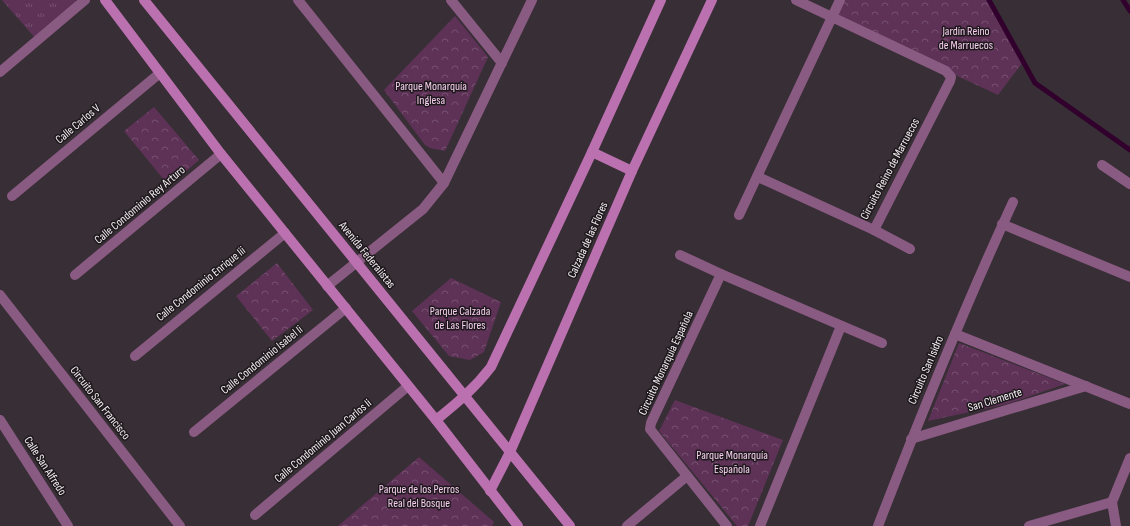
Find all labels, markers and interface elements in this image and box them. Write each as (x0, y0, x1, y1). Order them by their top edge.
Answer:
park label: Jardín Reino de Marruecos (939, 24, 993, 53)
park label: Parque Monarquía Inglesa (395, 79, 467, 108)
street label: Calle Carlos V (53, 101, 104, 147)
street label: Circuito Reino de Marruecos (857, 116, 923, 222)
street label: Calle Condominio Rey Arturo (92, 163, 188, 247)
street label: Calzada de las Flores (564, 200, 612, 280)
street label: Avenida Federalistas (335, 218, 399, 291)
street label: Calle Condominio Enrique Iii (153, 243, 249, 325)
park label: Parque Calzada de Las Flores (430, 304, 491, 333)
street label: Circuito Monarquía Española (635, 308, 697, 418)
street label: Calle Condominio Isabel Ii (218, 322, 306, 398)
street label: Circuito San Isidro (905, 334, 947, 406)
street label: Circuito San Francisco (67, 363, 133, 443)
street label: San Clemente (966, 385, 1024, 415)
street label: Calle Condominio Juan Carlos Ii (271, 396, 375, 486)
street label: Calle San Alfredo (20, 434, 70, 498)
park label: Parque Monarquía Española (696, 448, 768, 477)
park label: Parque de los Perros Real del Bosque (379, 482, 459, 511)

